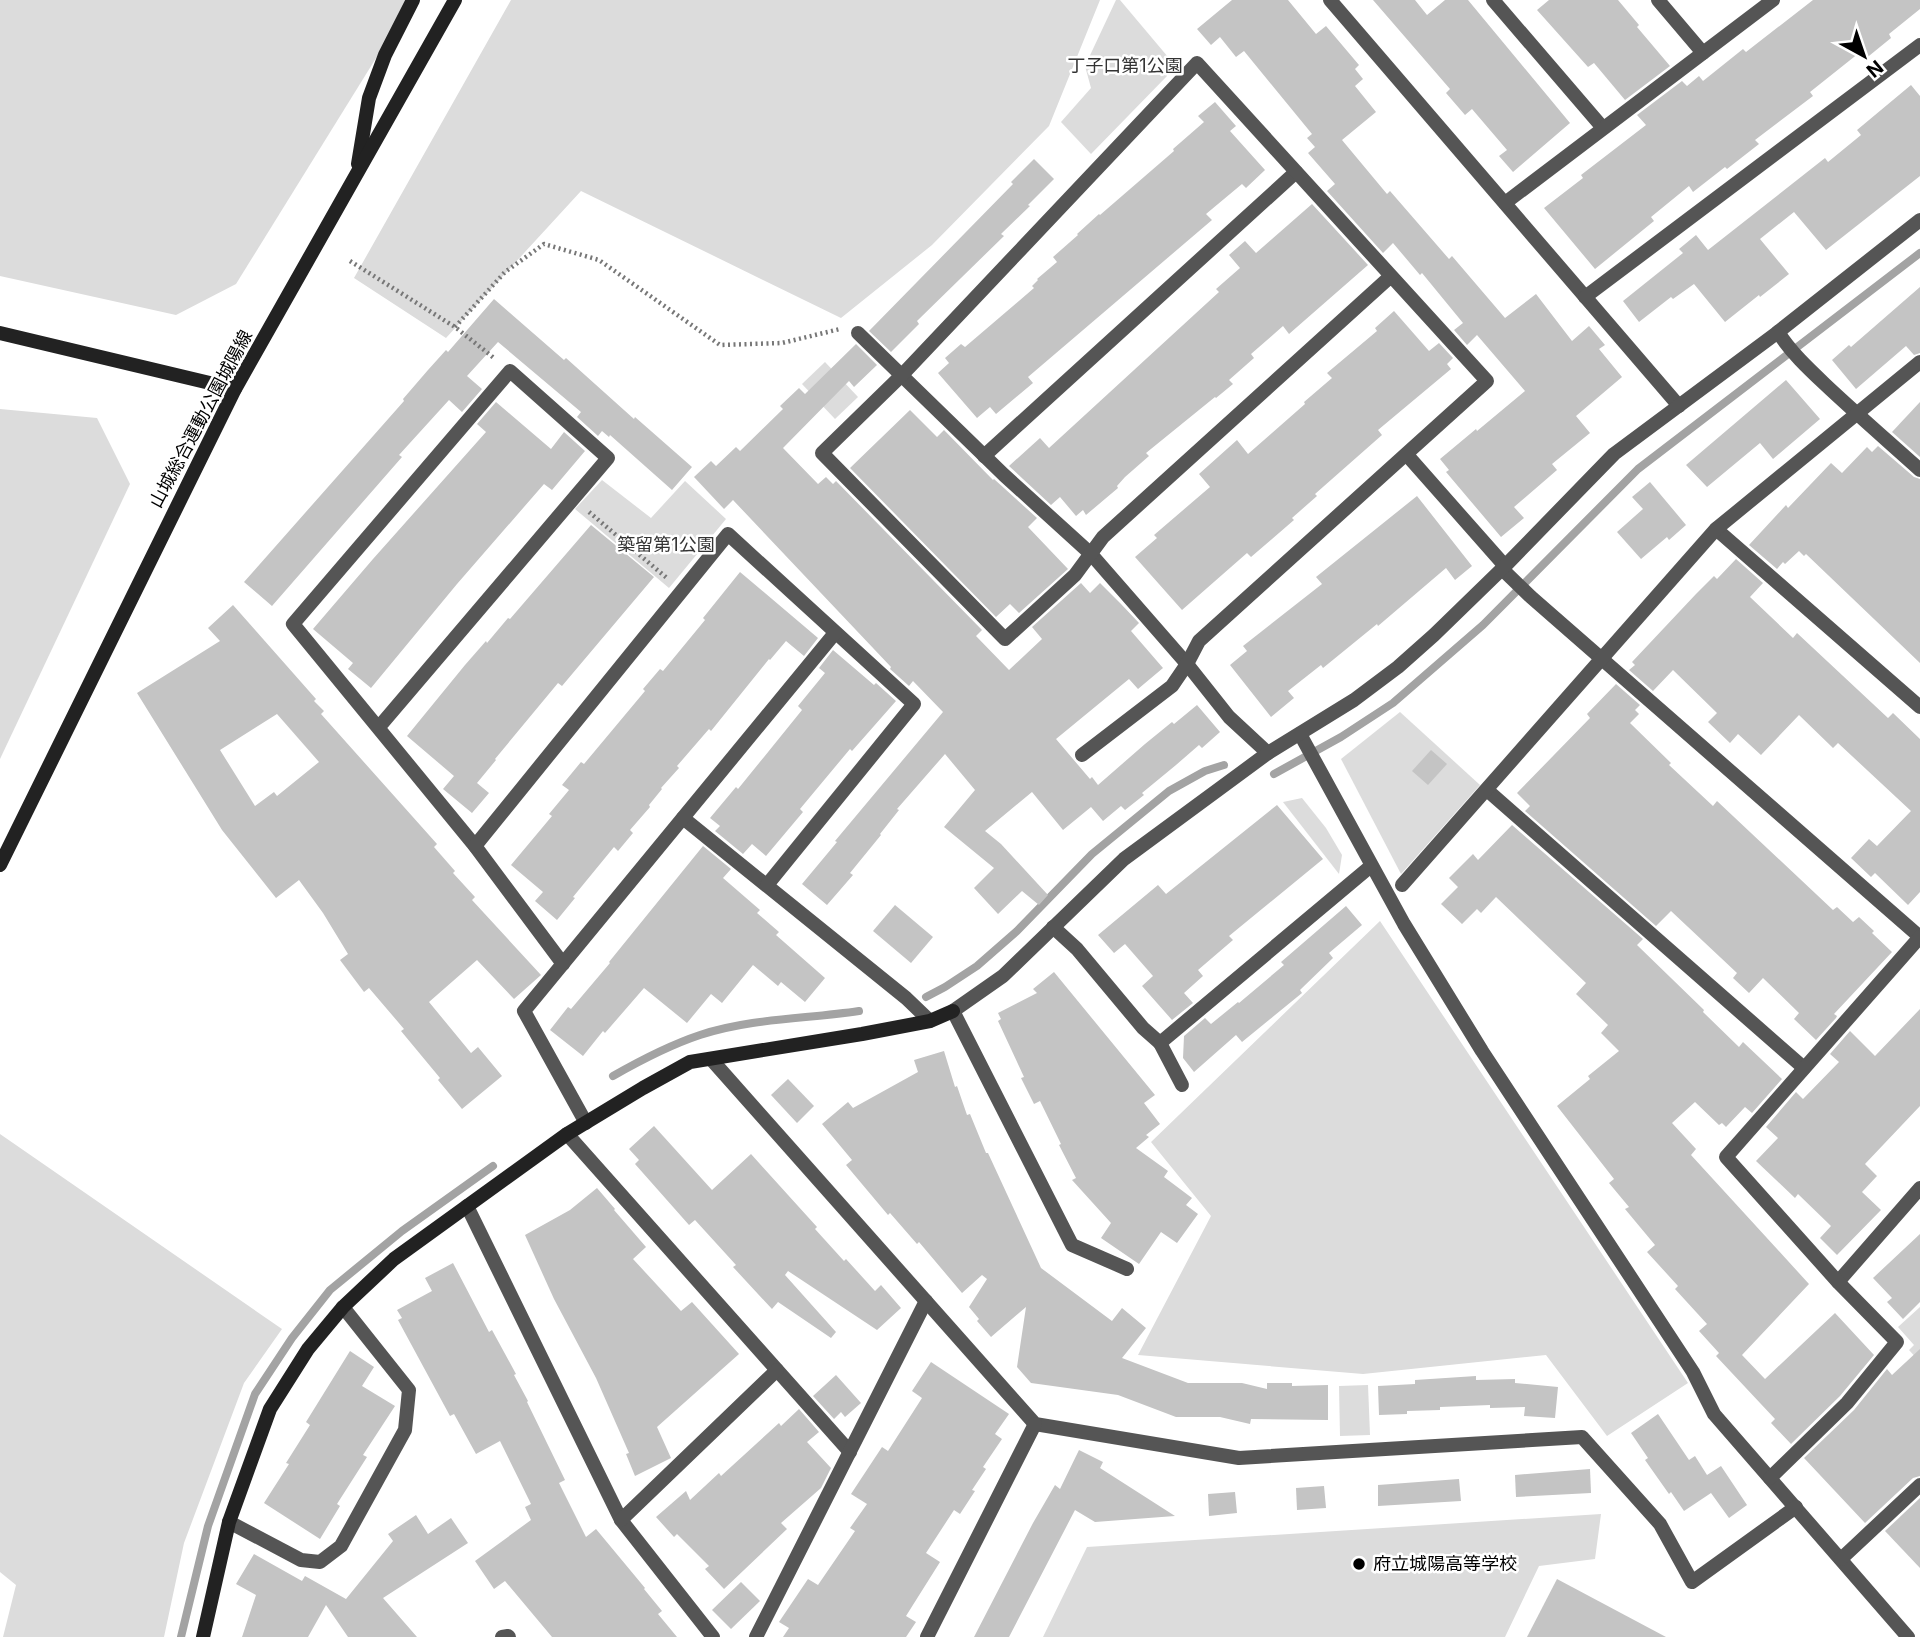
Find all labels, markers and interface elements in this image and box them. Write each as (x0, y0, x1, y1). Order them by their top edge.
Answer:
north arrow (1829, 21, 1899, 91)
park label: 丁子口第1公園 (1067, 55, 1183, 76)
text: N (1862, 55, 1888, 82)
street label: 山城総合運動公園城陽線 (145, 326, 256, 511)
park label: 築留第1公園 (617, 534, 715, 555)
place label: 府立城陽高等学校 (1373, 1553, 1517, 1574)
marker: 府立城陽高等学校 (1351, 1556, 1367, 1572)

